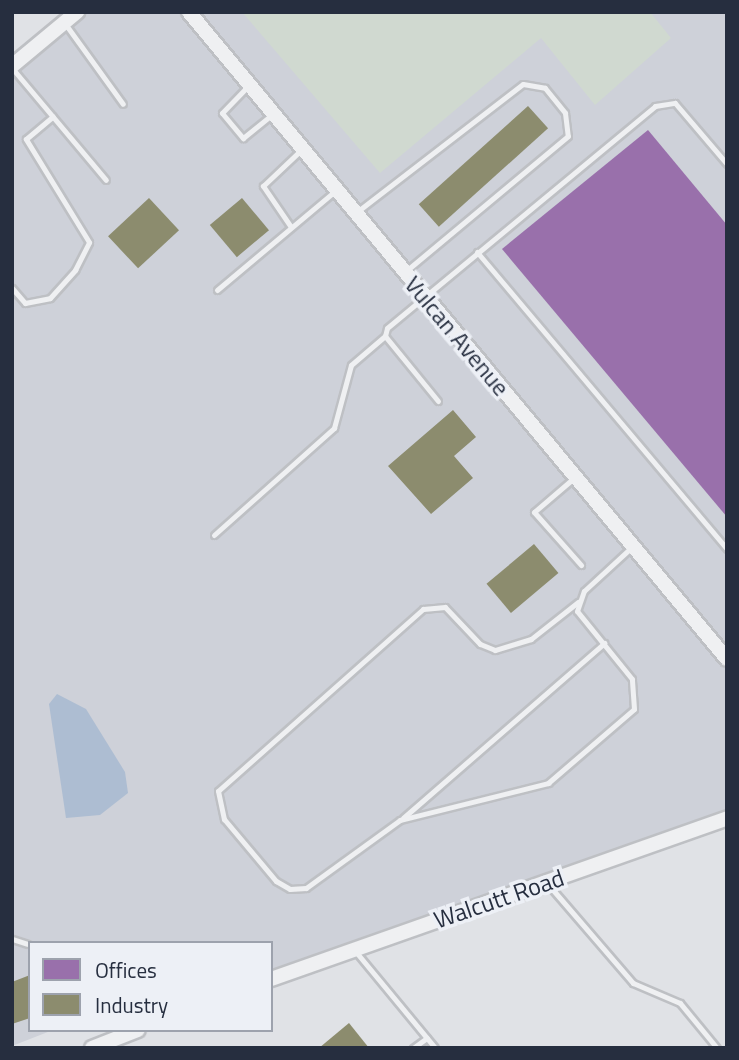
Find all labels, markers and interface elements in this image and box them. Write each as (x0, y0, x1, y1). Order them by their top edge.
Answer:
street label: Vulcan Avenue (399, 270, 515, 402)
street label: Walcutt Road (430, 863, 568, 935)
legend (28, 941, 273, 1032)
text: Offices (95, 954, 157, 986)
text: Industry (95, 989, 168, 1021)

